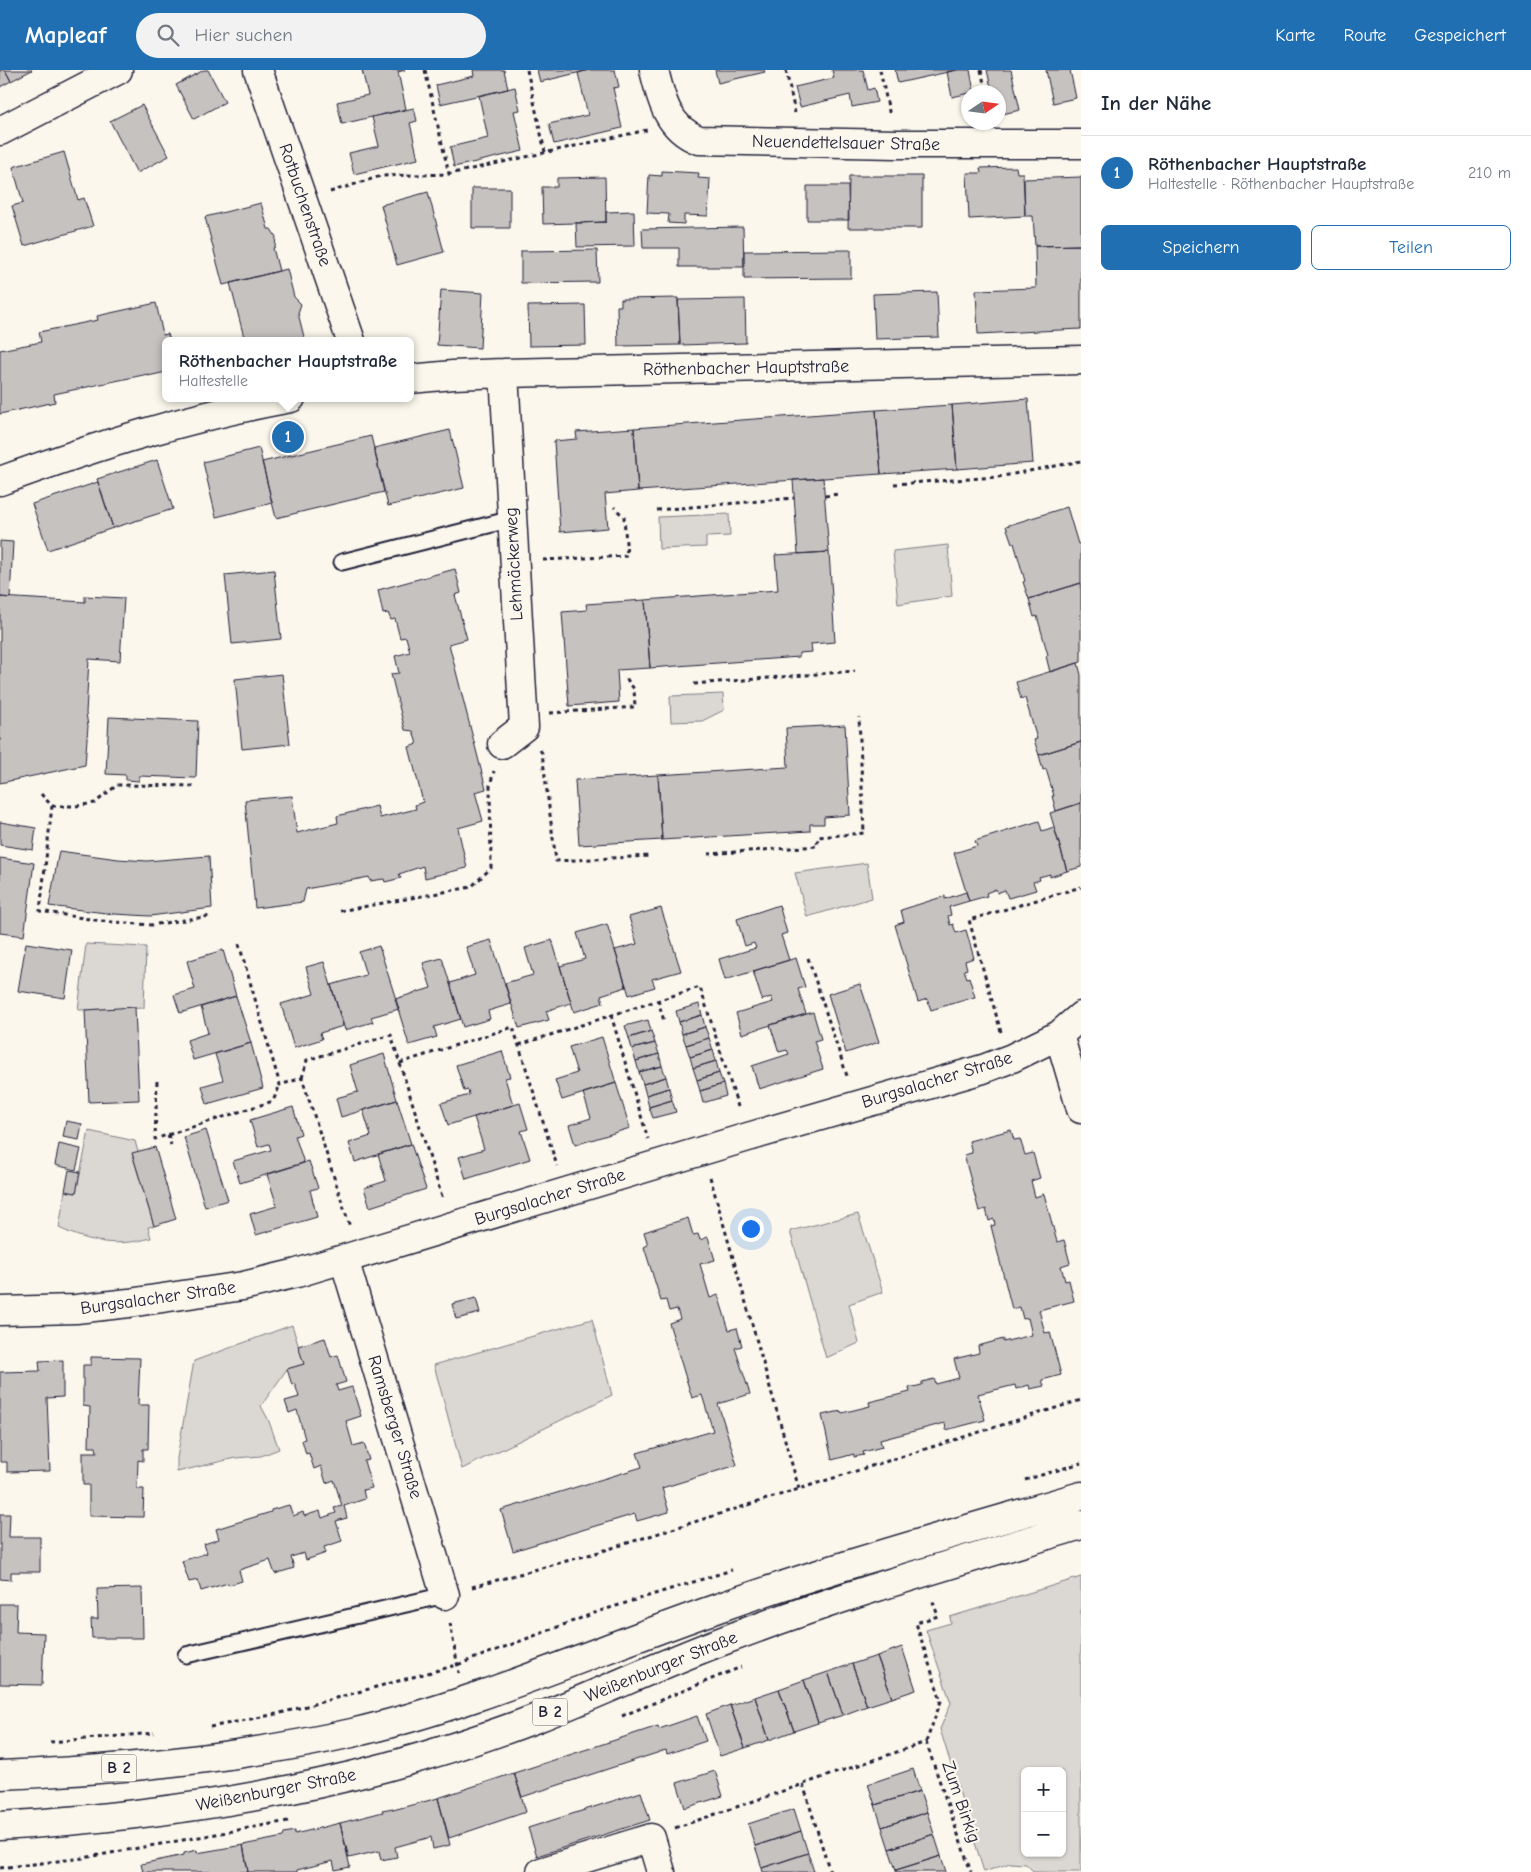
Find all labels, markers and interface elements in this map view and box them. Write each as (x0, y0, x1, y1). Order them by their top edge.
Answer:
search box (136, 13, 486, 58)
text: Mapleaf (25, 21, 106, 49)
icon: search (154, 21, 182, 49)
text: Hier suchen (194, 24, 293, 46)
text: Karte (1275, 25, 1315, 46)
text: Route (1343, 25, 1386, 46)
text: Gespeichert (1414, 25, 1506, 46)
north arrow (961, 85, 1006, 130)
text: In der Nähe (1101, 91, 1211, 115)
street label: Neuendettelsauer Straße (752, 131, 940, 155)
street label: Rotbuchenstraße (274, 141, 336, 269)
text: Röthenbacher Hauptstraße (1148, 153, 1366, 175)
text: 1 (1114, 164, 1120, 182)
text: 210 m (1468, 164, 1511, 182)
text: Haltestelle · Röthenbacher Hauptstraße (1148, 175, 1414, 193)
button: Speichern (1101, 225, 1301, 270)
button: Teilen (1311, 225, 1511, 270)
popup (162, 337, 414, 402)
text: Röthenbacher Hauptstraße (179, 350, 397, 372)
street label: Röthenbacher Hauptstraße (643, 356, 849, 380)
text: Haltestelle (179, 372, 248, 390)
pin: 1 (272, 418, 304, 456)
street label: Lehmäckerweg (501, 507, 527, 621)
street label: Burgsalacher Straße (859, 1047, 1015, 1113)
street label: Burgsalacher Straße (472, 1164, 628, 1230)
your location (738, 1216, 764, 1242)
street label: Burgsalacher Straße (79, 1277, 237, 1319)
street label: Ramsberger Straße (363, 1353, 427, 1501)
street label: Weißenburger Straße (582, 1627, 740, 1707)
road number: B 2 (532, 1698, 568, 1725)
road number: B 2 (102, 1755, 136, 1782)
street label: Zum Birkig (937, 1758, 985, 1846)
street label: Weißenburger Straße (194, 1764, 358, 1816)
map controls (1021, 1767, 1066, 1857)
button: + (1021, 1767, 1066, 1812)
button: − (1021, 1812, 1066, 1857)

